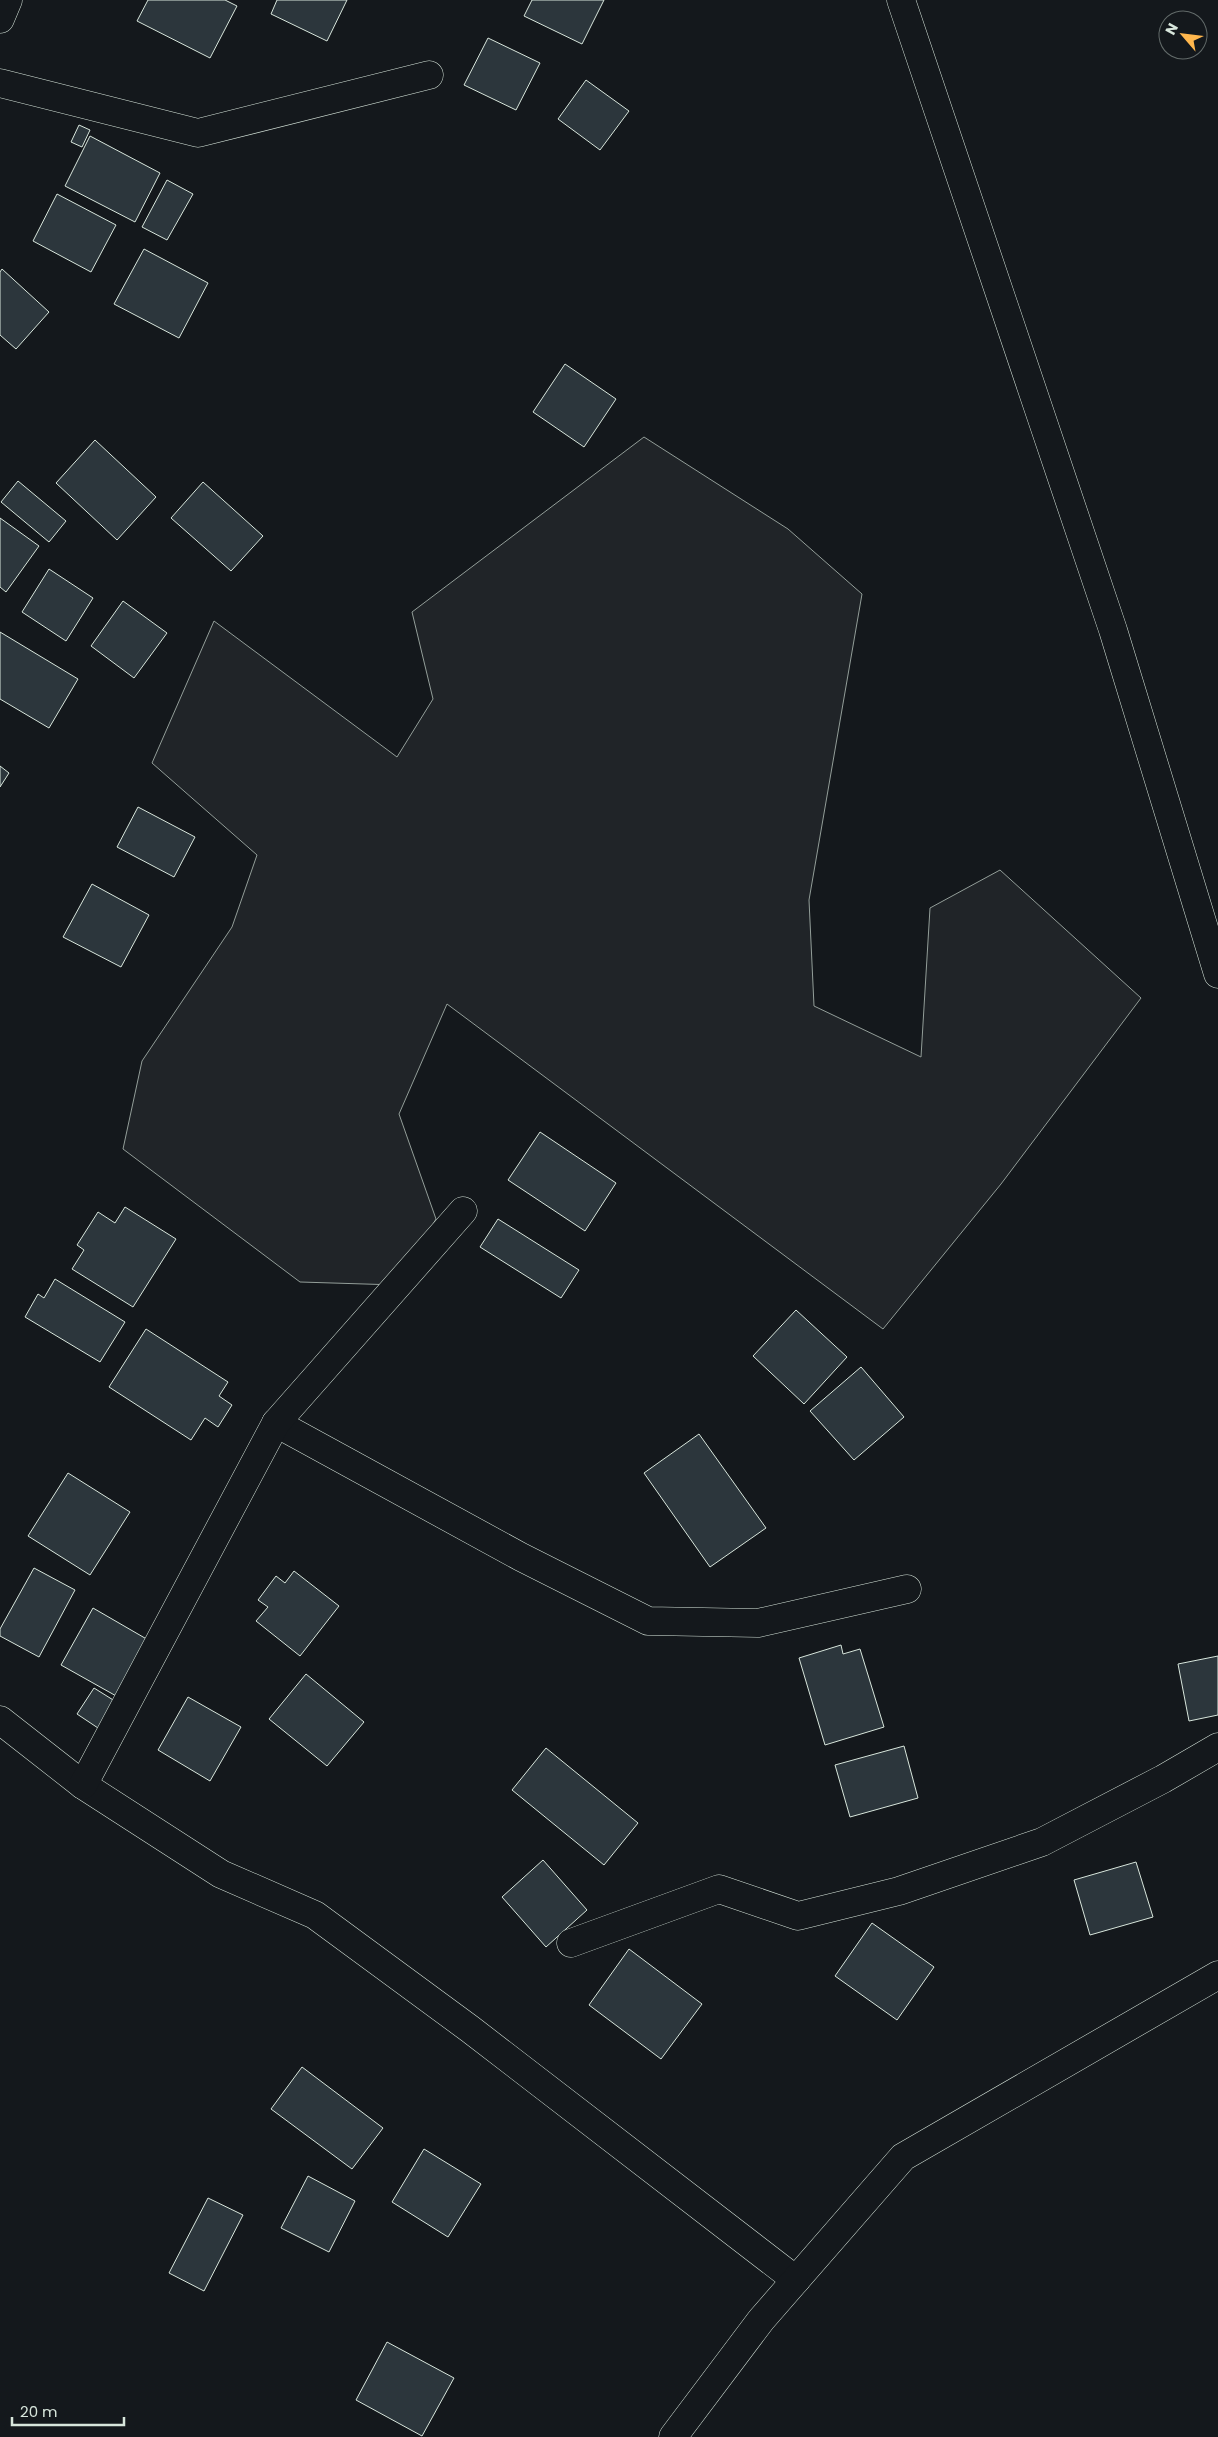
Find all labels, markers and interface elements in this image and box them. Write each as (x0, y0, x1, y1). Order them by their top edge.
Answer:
north arrow (1158, 10, 1208, 60)
text: N (1160, 20, 1183, 38)
scale bar (12, 2394, 125, 2426)
text: 20 m (20, 2401, 58, 2422)

